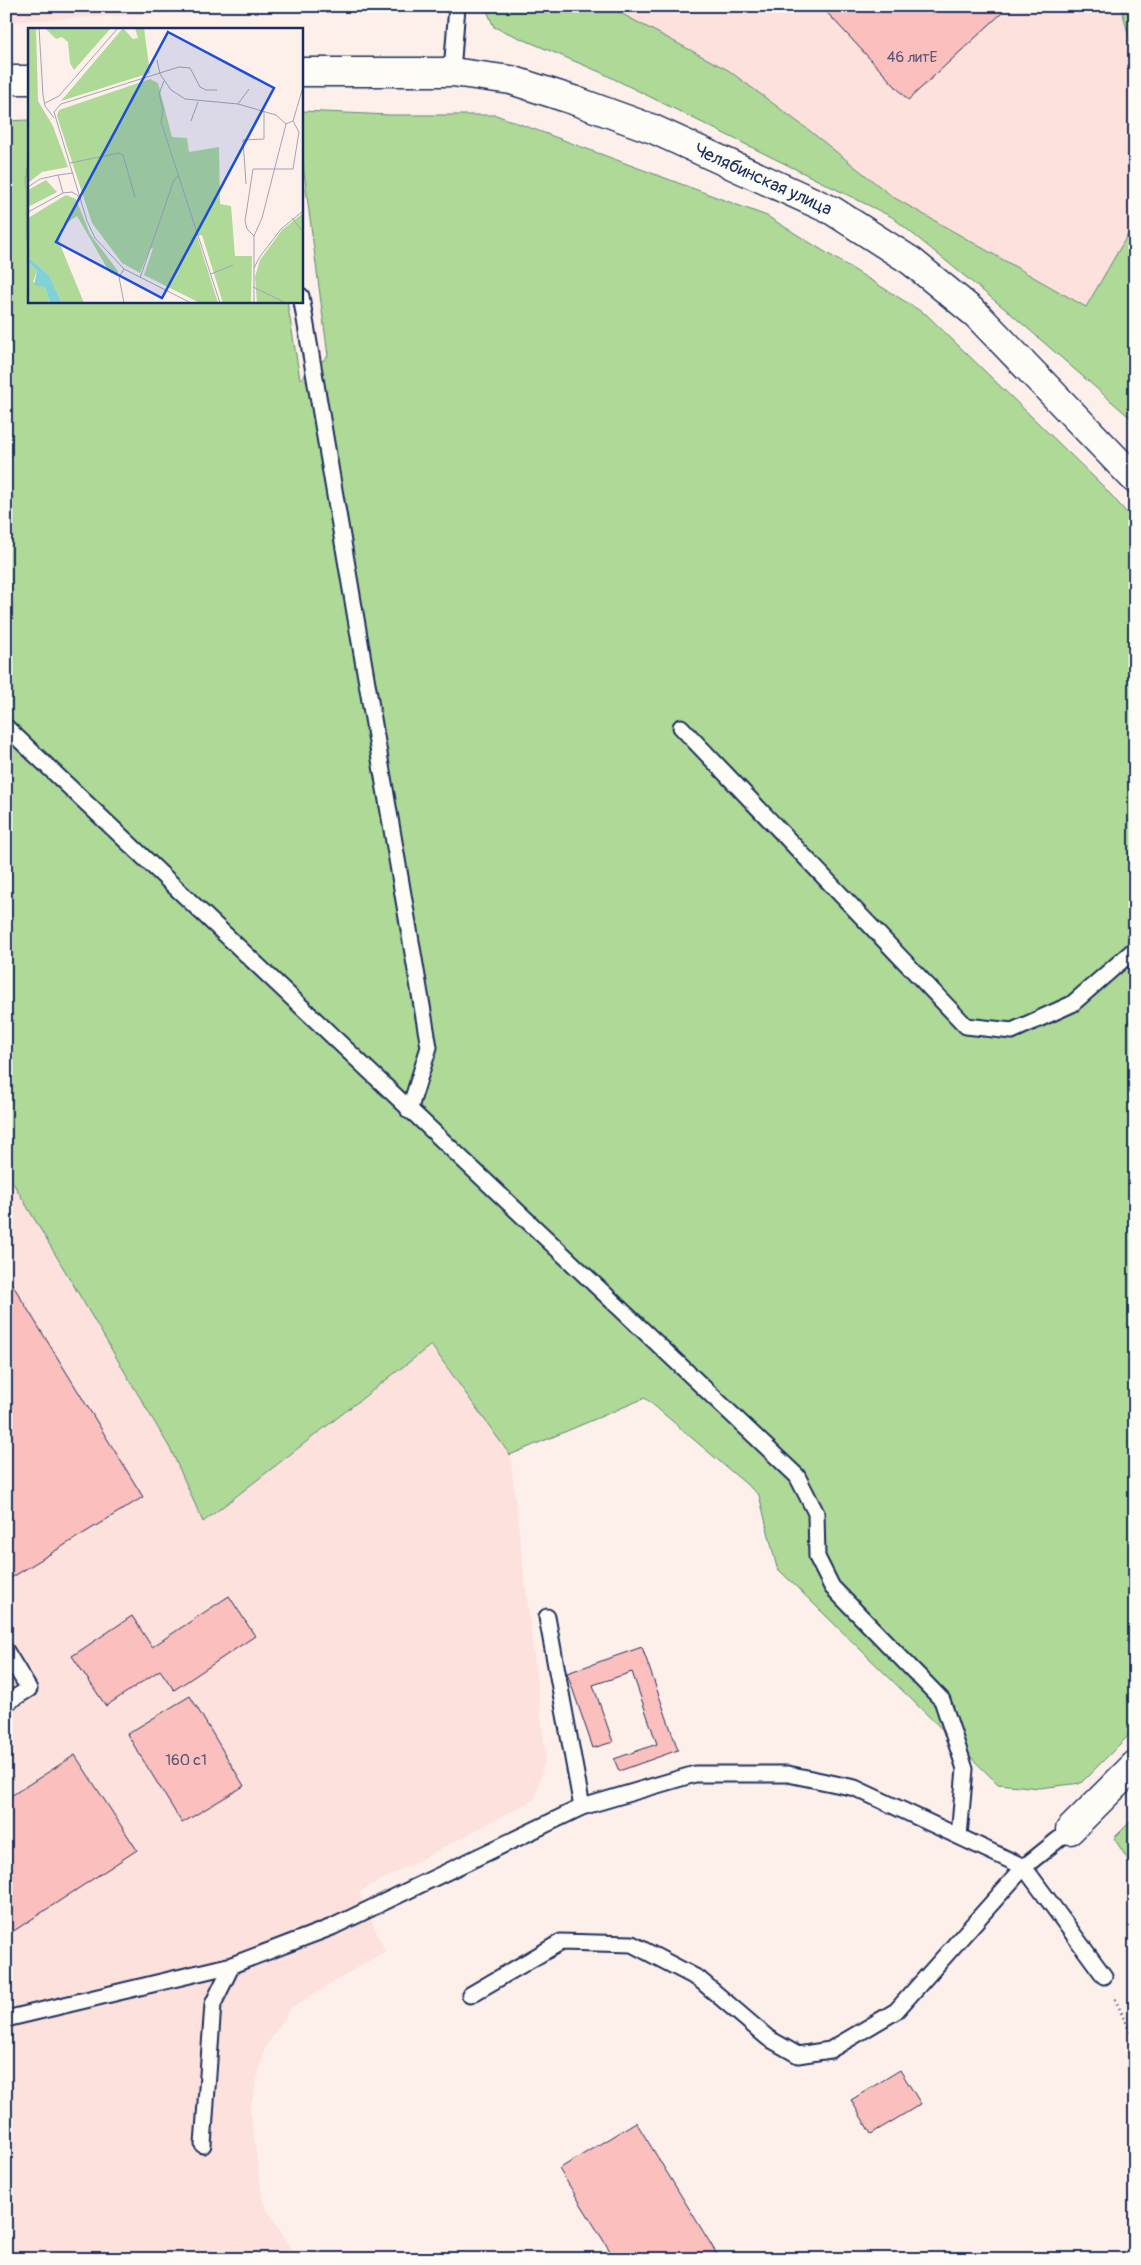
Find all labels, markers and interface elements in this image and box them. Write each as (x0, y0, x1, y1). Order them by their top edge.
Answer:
inset map (28, 28, 302, 302)
house number: 46 литЕ (887, 48, 937, 67)
street label: Челябинская улица (691, 138, 836, 221)
house number: 160 с1 (165, 1751, 207, 1770)

